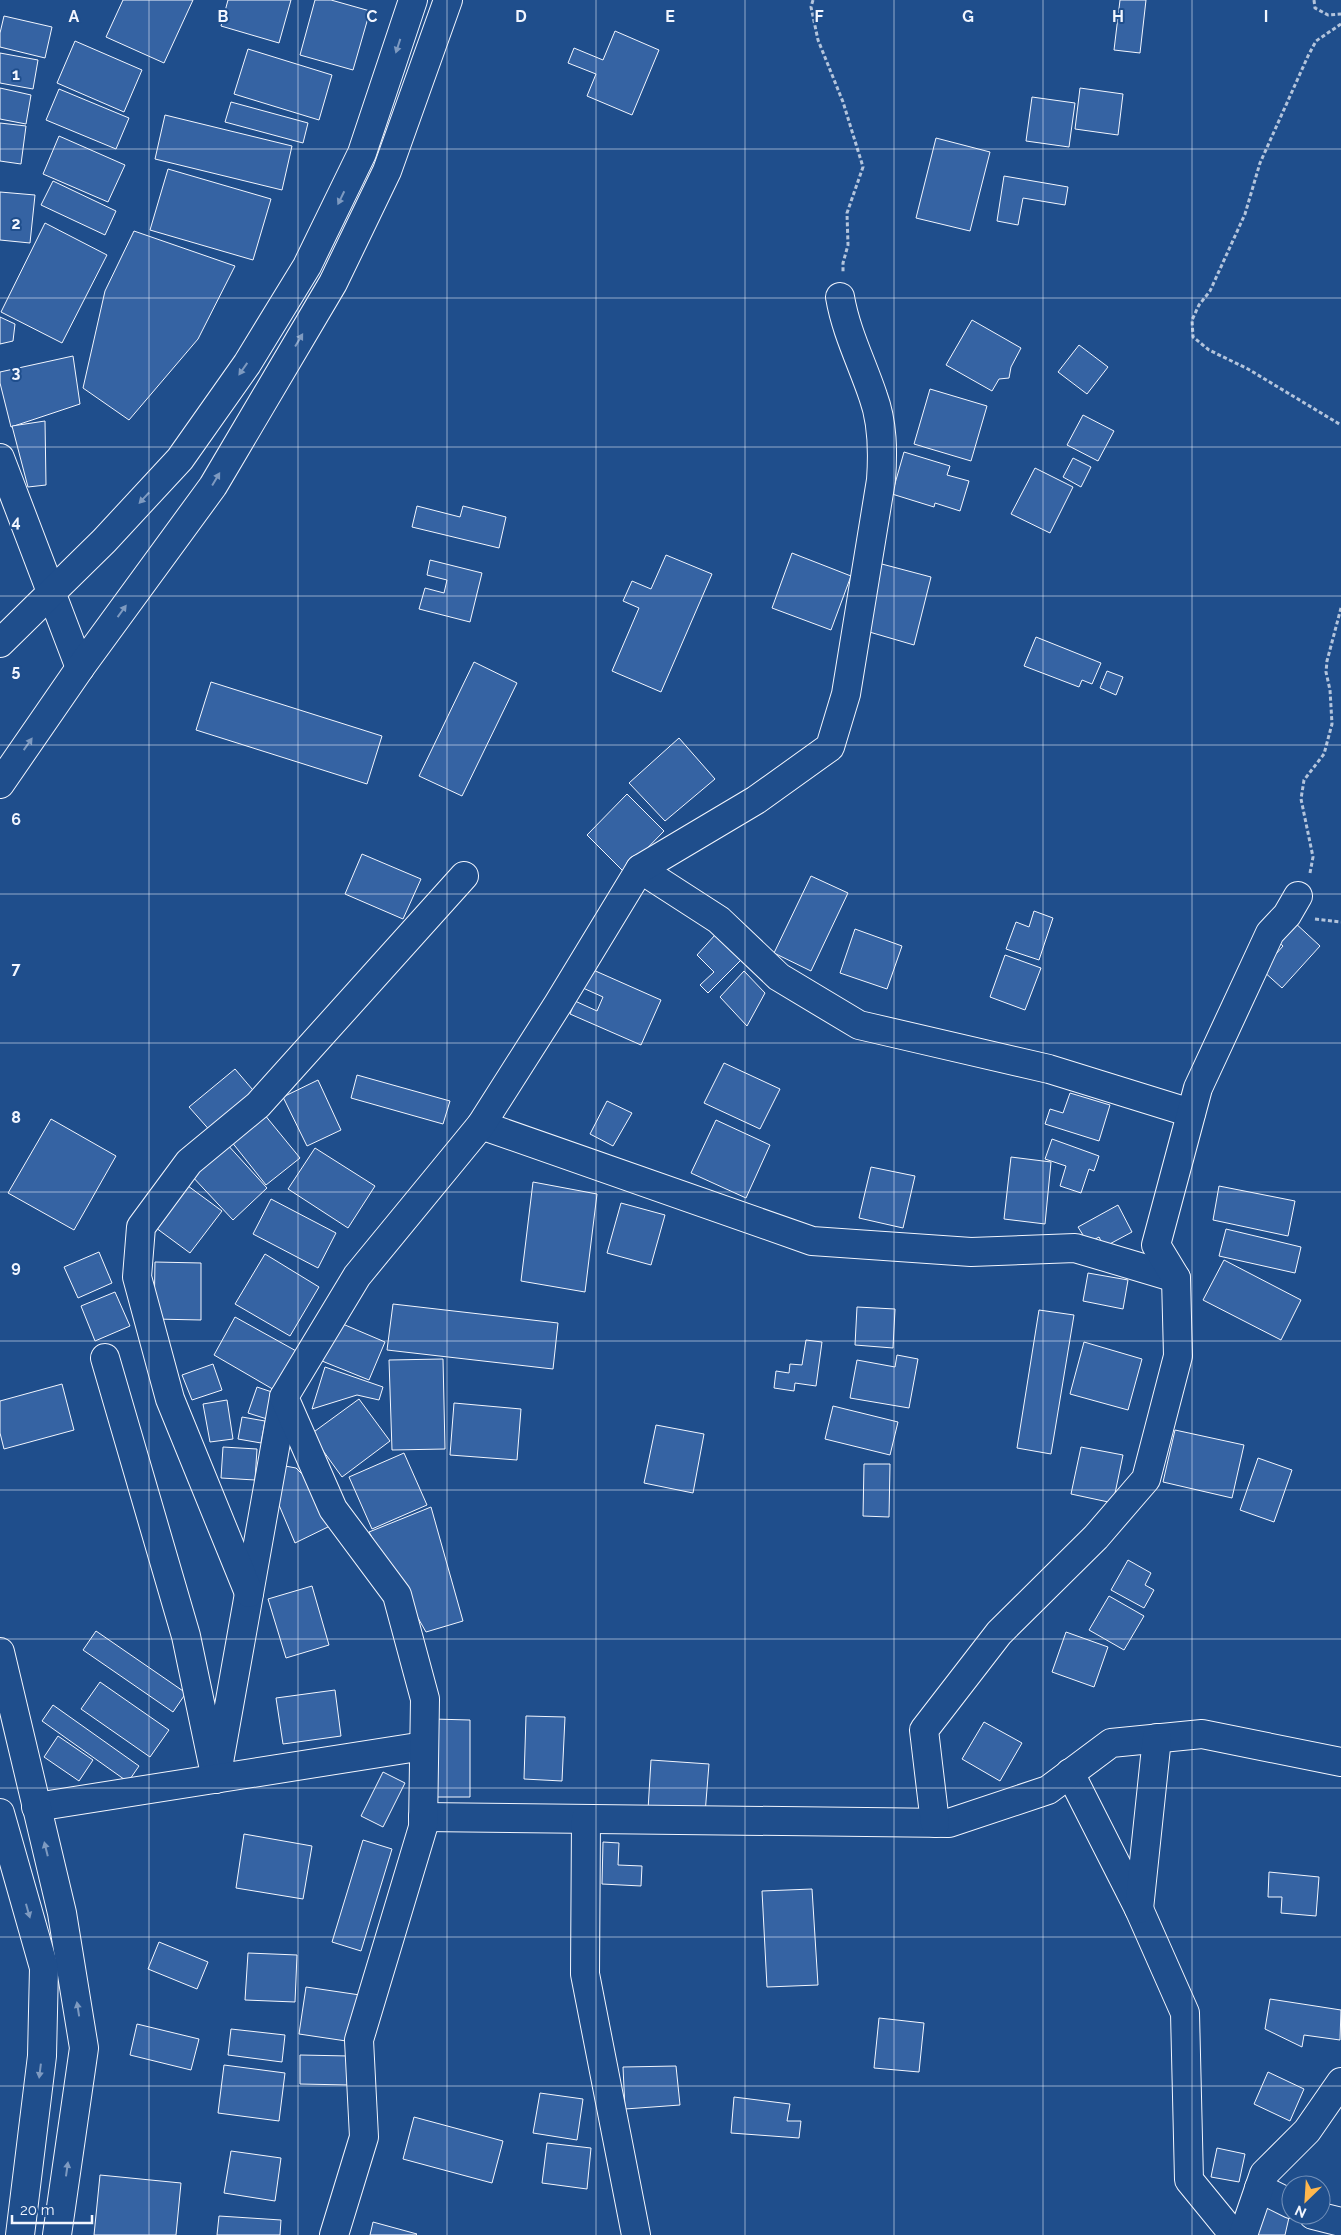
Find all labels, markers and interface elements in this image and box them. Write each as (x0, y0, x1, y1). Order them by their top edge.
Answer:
text: A (69, 7, 80, 26)
text: B (218, 7, 229, 26)
text: C (367, 7, 378, 26)
text: D (515, 7, 527, 26)
text: E (665, 7, 675, 26)
text: F (814, 7, 824, 26)
text: G (962, 7, 974, 26)
text: H (1112, 7, 1124, 26)
text: I (1264, 7, 1268, 26)
one-way arrow (393, 39, 401, 54)
text: 1 (12, 65, 20, 84)
one-way arrow (336, 191, 344, 205)
text: 2 (11, 214, 21, 233)
one-way arrow (295, 333, 304, 346)
text: 3 (12, 363, 21, 382)
one-way arrow (238, 363, 248, 376)
one-way arrow (212, 473, 221, 486)
one-way arrow (138, 492, 150, 504)
text: 4 (11, 512, 21, 531)
one-way arrow (117, 604, 127, 618)
text: 5 (12, 661, 21, 680)
one-way arrow (23, 737, 33, 751)
text: 6 (11, 810, 21, 829)
text: 7 (12, 959, 21, 978)
text: 8 (11, 1108, 21, 1127)
text: 9 (11, 1257, 21, 1276)
one-way arrow (42, 1842, 50, 1857)
one-way arrow (24, 1903, 32, 1918)
one-way arrow (73, 2000, 81, 2016)
one-way arrow (36, 2063, 44, 2079)
one-way arrow (63, 2161, 71, 2177)
north arrow (1281, 2175, 1331, 2225)
scale bar (12, 2192, 92, 2224)
text: 20 m (20, 2201, 55, 2219)
text: N (1292, 2202, 1309, 2221)

